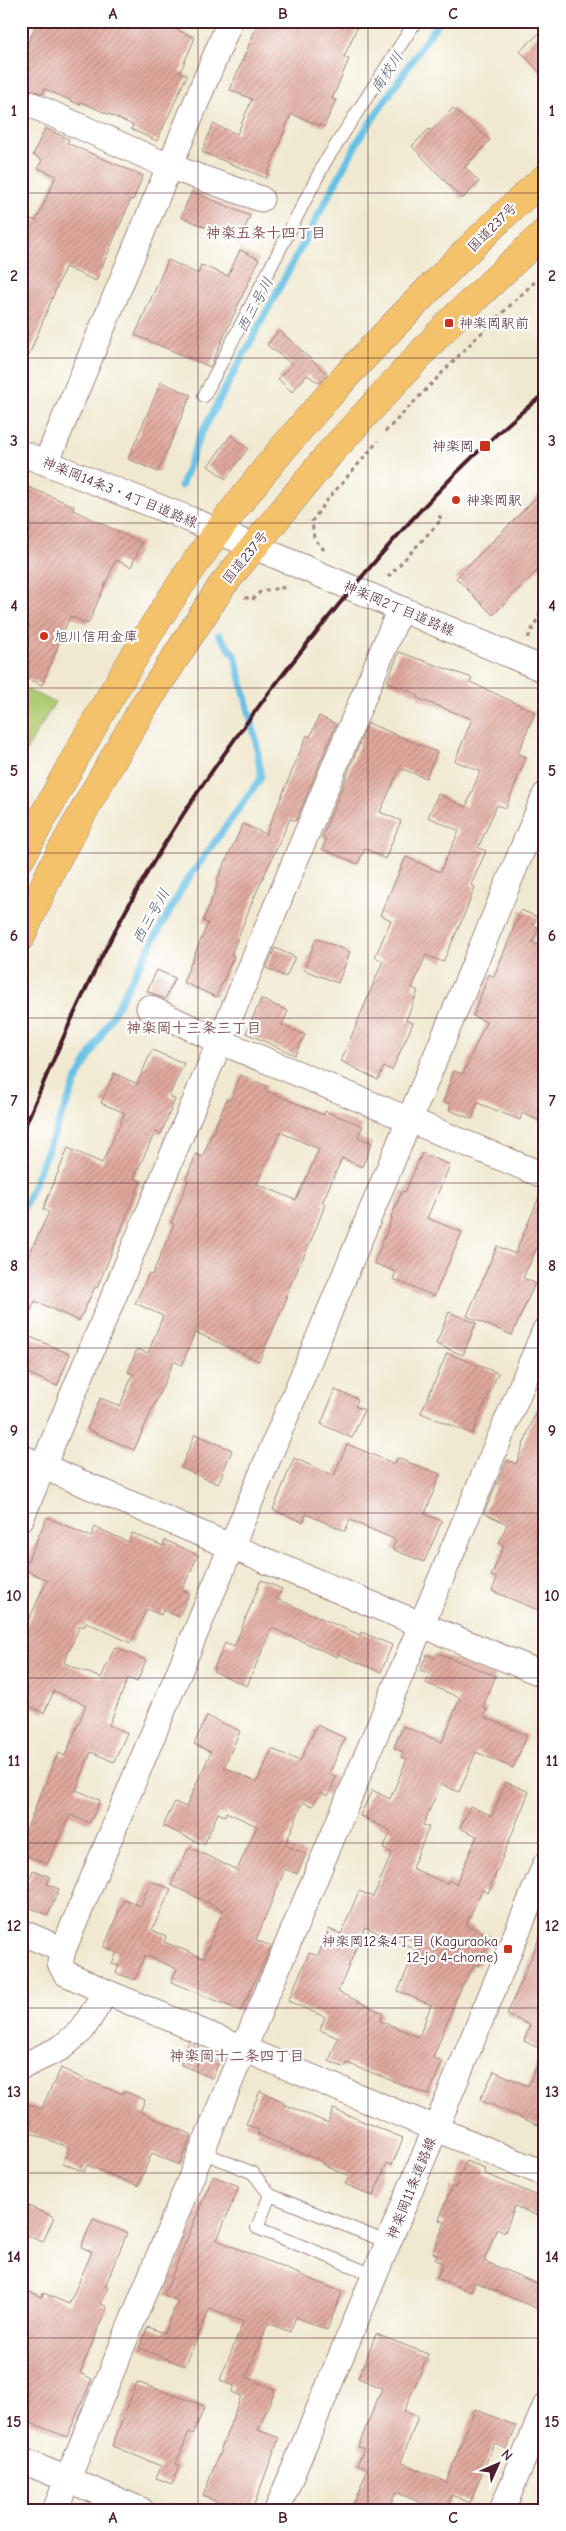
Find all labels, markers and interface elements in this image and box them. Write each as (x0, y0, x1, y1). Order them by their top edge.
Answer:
text: A (109, 5, 118, 23)
text: B (278, 5, 288, 23)
text: C (448, 5, 458, 23)
water label: 南校川 (367, 48, 407, 96)
text: 1 (11, 102, 17, 120)
text: 1 (549, 102, 555, 120)
street label: 国道237号 (464, 199, 521, 256)
district label: 神楽五条十四丁目 (206, 224, 326, 242)
text: 2 (10, 267, 18, 285)
text: 2 (548, 267, 556, 285)
water label: 西三号川 (233, 274, 277, 336)
place label: 神楽岡駅前 (459, 315, 529, 332)
marker: 神楽岡駅前 (443, 317, 455, 329)
text: 3 (10, 432, 18, 450)
text: 3 (548, 432, 556, 450)
place label: 神楽岡 (432, 438, 474, 455)
marker: 神楽岡 (478, 439, 492, 453)
street label: 神楽岡14条3・4丁目道路線 (40, 453, 200, 531)
place label: 神楽岡駅 (466, 492, 522, 509)
marker: 神楽岡駅 (450, 494, 462, 506)
street label: 国道237号 (219, 527, 272, 587)
street label: 神楽岡2丁目道路線 (341, 577, 457, 640)
text: 4 (10, 597, 18, 615)
text: 4 (548, 597, 556, 615)
place label: 旭川信用金庫 (54, 628, 138, 645)
marker: 旭川信用金庫 (38, 630, 50, 642)
text: 5 (10, 762, 18, 780)
text: 5 (548, 762, 556, 780)
water label: 西三号川 (129, 885, 173, 947)
text: 6 (10, 927, 18, 945)
text: 6 (548, 927, 556, 945)
district label: 神楽岡十三条三丁目 (126, 1019, 262, 1037)
text: 7 (10, 1092, 18, 1110)
text: 7 (548, 1092, 556, 1110)
text: 8 (10, 1257, 18, 1275)
text: 8 (548, 1257, 556, 1275)
text: 9 (10, 1422, 18, 1440)
text: 9 (548, 1422, 556, 1440)
text: 10 (6, 1587, 22, 1605)
text: 10 (544, 1587, 560, 1605)
text: 11 (8, 1752, 20, 1770)
text: 11 (546, 1752, 558, 1770)
text: 12 (7, 1917, 21, 1935)
text: 12 (545, 1917, 559, 1935)
place label: 神楽岡12条4丁目 (Kaguraoka 12-jo 4-chome) (322, 1933, 498, 1966)
marker: 神楽岡12条4丁目 (Kaguraoka 12-jo 4-chome) (502, 1943, 514, 1955)
district label: 神楽岡十二条四丁目 (169, 2047, 305, 2065)
text: 13 (7, 2083, 21, 2101)
text: 13 (545, 2083, 559, 2101)
street label: 神楽岡11条道路線 (383, 2134, 440, 2242)
text: 14 (7, 2248, 21, 2266)
text: 14 (545, 2248, 559, 2266)
text: 15 (7, 2413, 21, 2431)
text: 15 (545, 2413, 559, 2431)
north arrow (474, 2438, 524, 2488)
text: N (498, 2446, 516, 2464)
text: A (109, 2509, 118, 2527)
text: B (278, 2509, 288, 2527)
text: C (448, 2509, 458, 2527)

